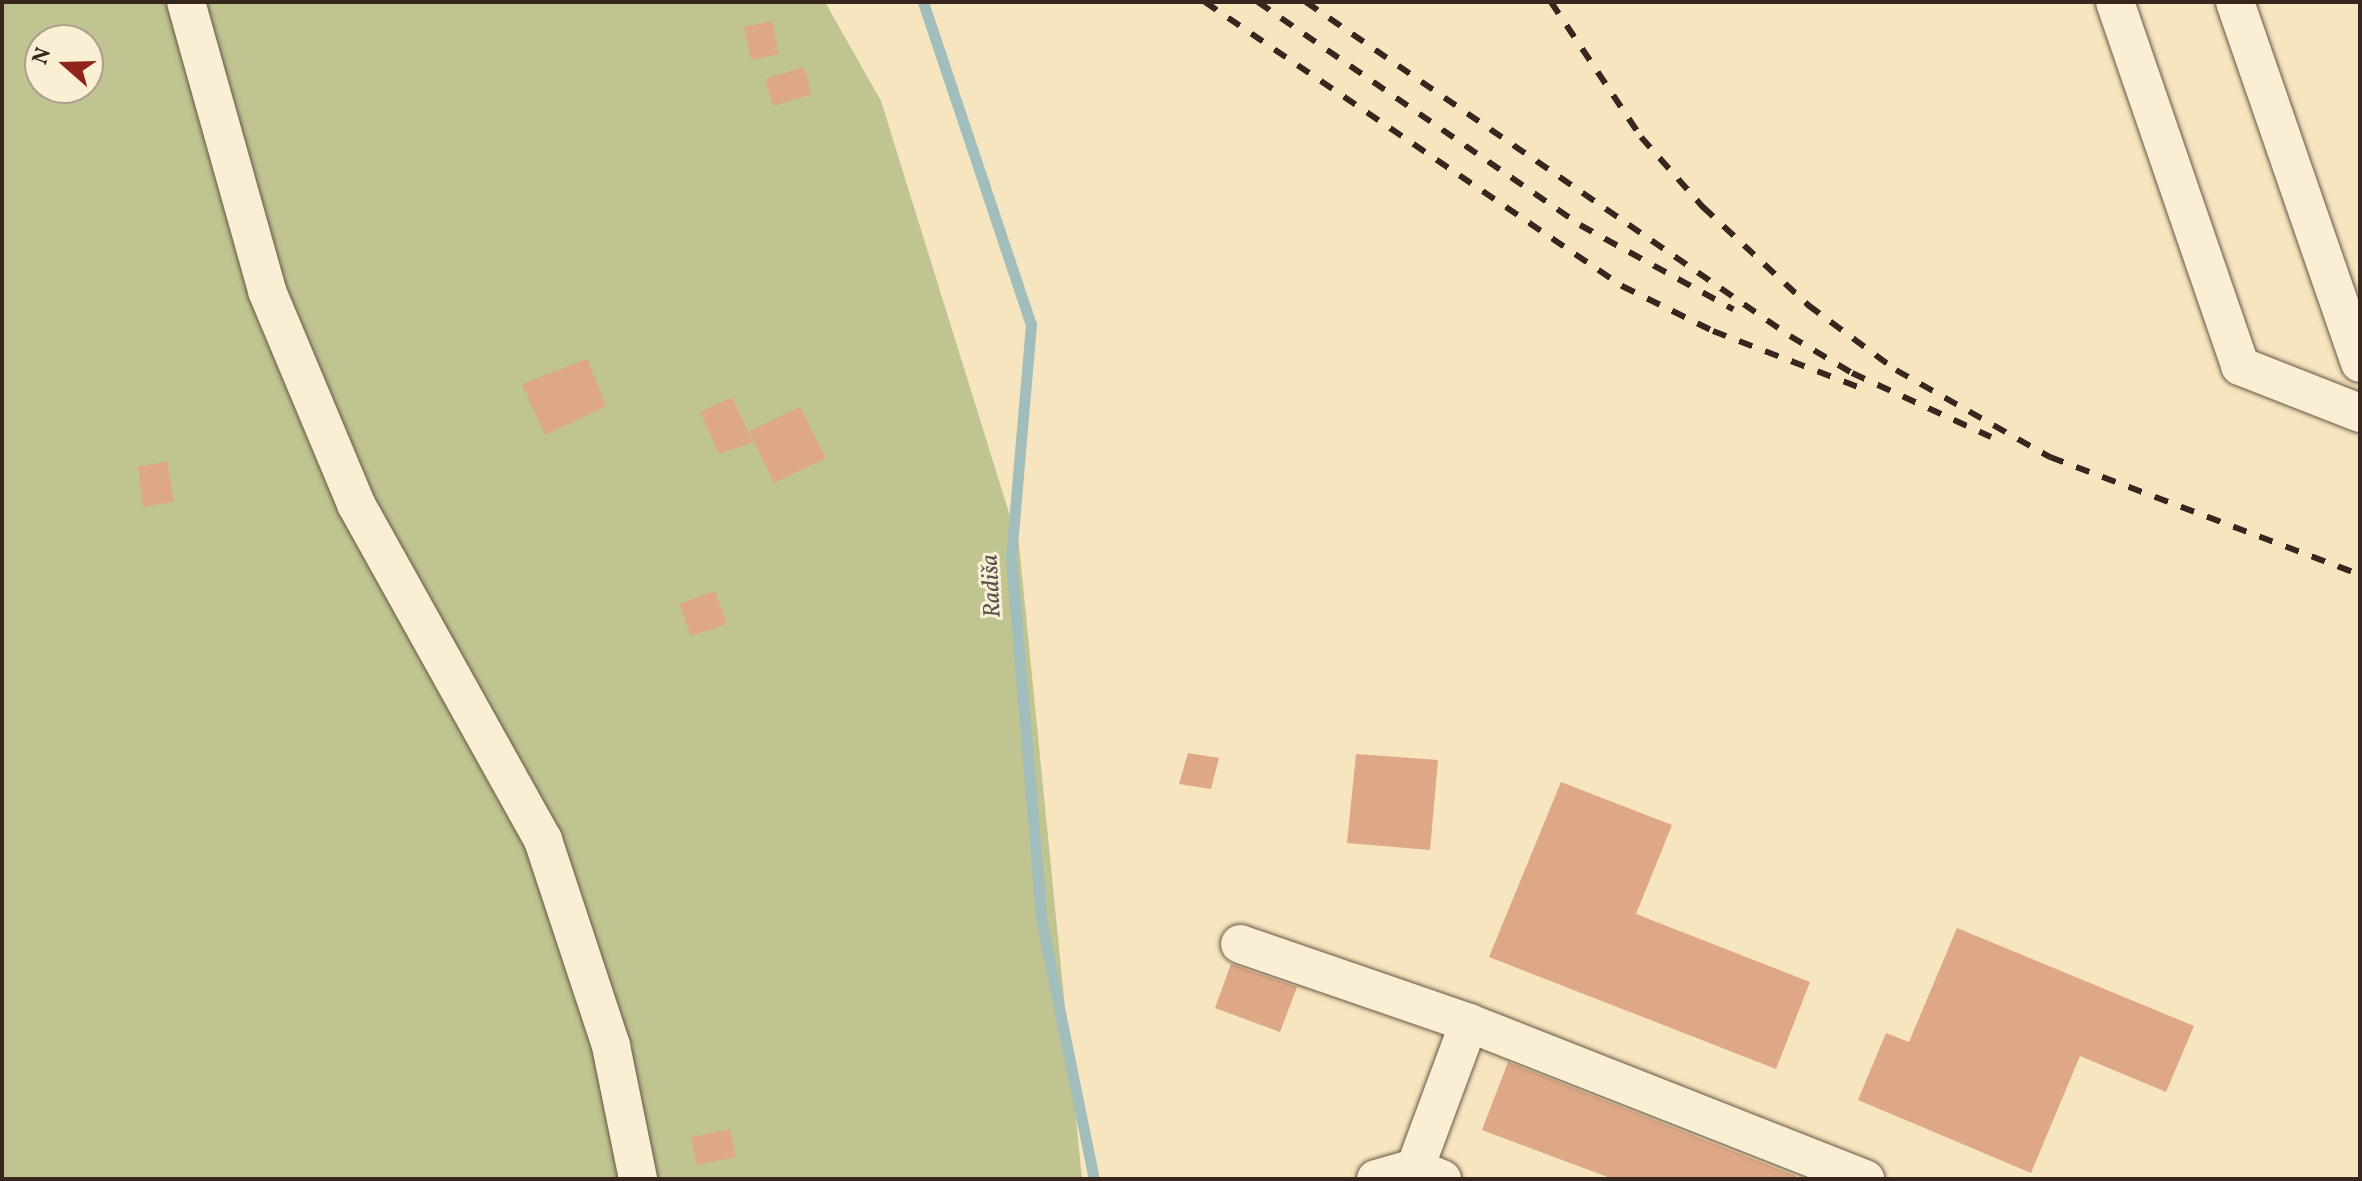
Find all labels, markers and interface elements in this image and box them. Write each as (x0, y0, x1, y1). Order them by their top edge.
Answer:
north arrow (24, 24, 104, 104)
text: N (26, 44, 60, 69)
water label: Radiša (977, 553, 1009, 619)

